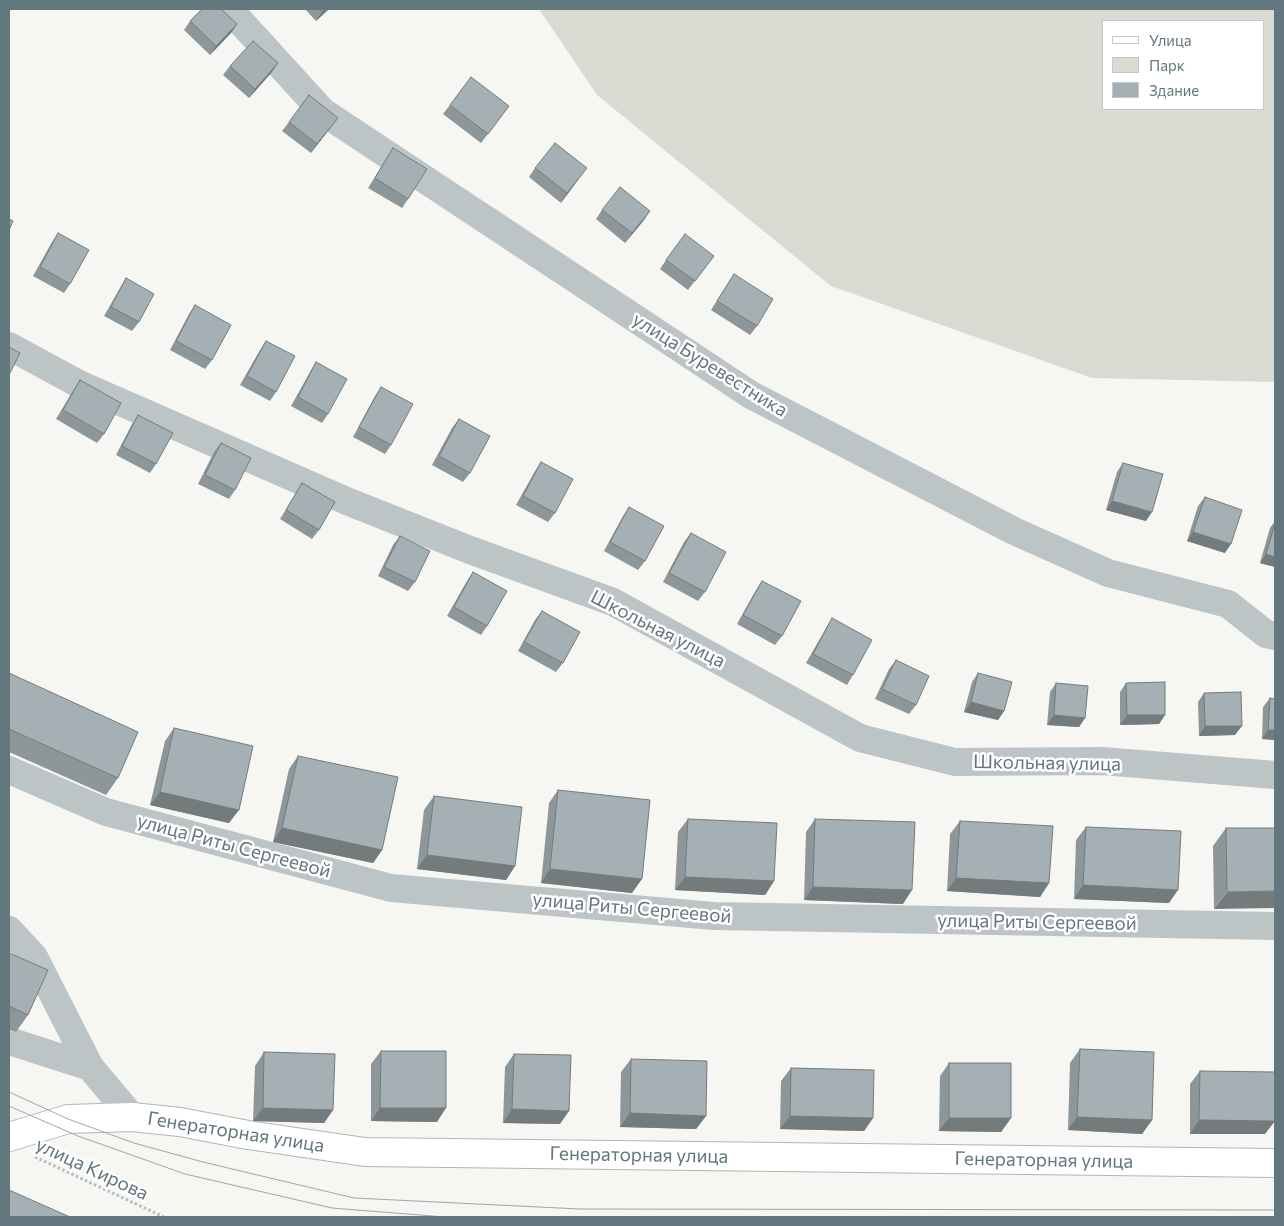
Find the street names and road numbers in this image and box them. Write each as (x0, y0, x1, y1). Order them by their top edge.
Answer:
street label: улица Буревестника (628, 308, 792, 422)
street label: Школьная улица (587, 585, 729, 673)
street label: Школьная улица (973, 750, 1121, 776)
street label: улица Риты Сергеевой (135, 809, 333, 883)
street label: улица Риты Сергеевой (532, 888, 732, 928)
street label: улица Риты Сергеевой (937, 909, 1137, 935)
street label: Генераторная улица (146, 1107, 326, 1157)
street label: улица Кирова (32, 1133, 152, 1205)
street label: Генераторная улица (550, 1142, 728, 1168)
street label: Генераторная улица (955, 1147, 1133, 1173)

